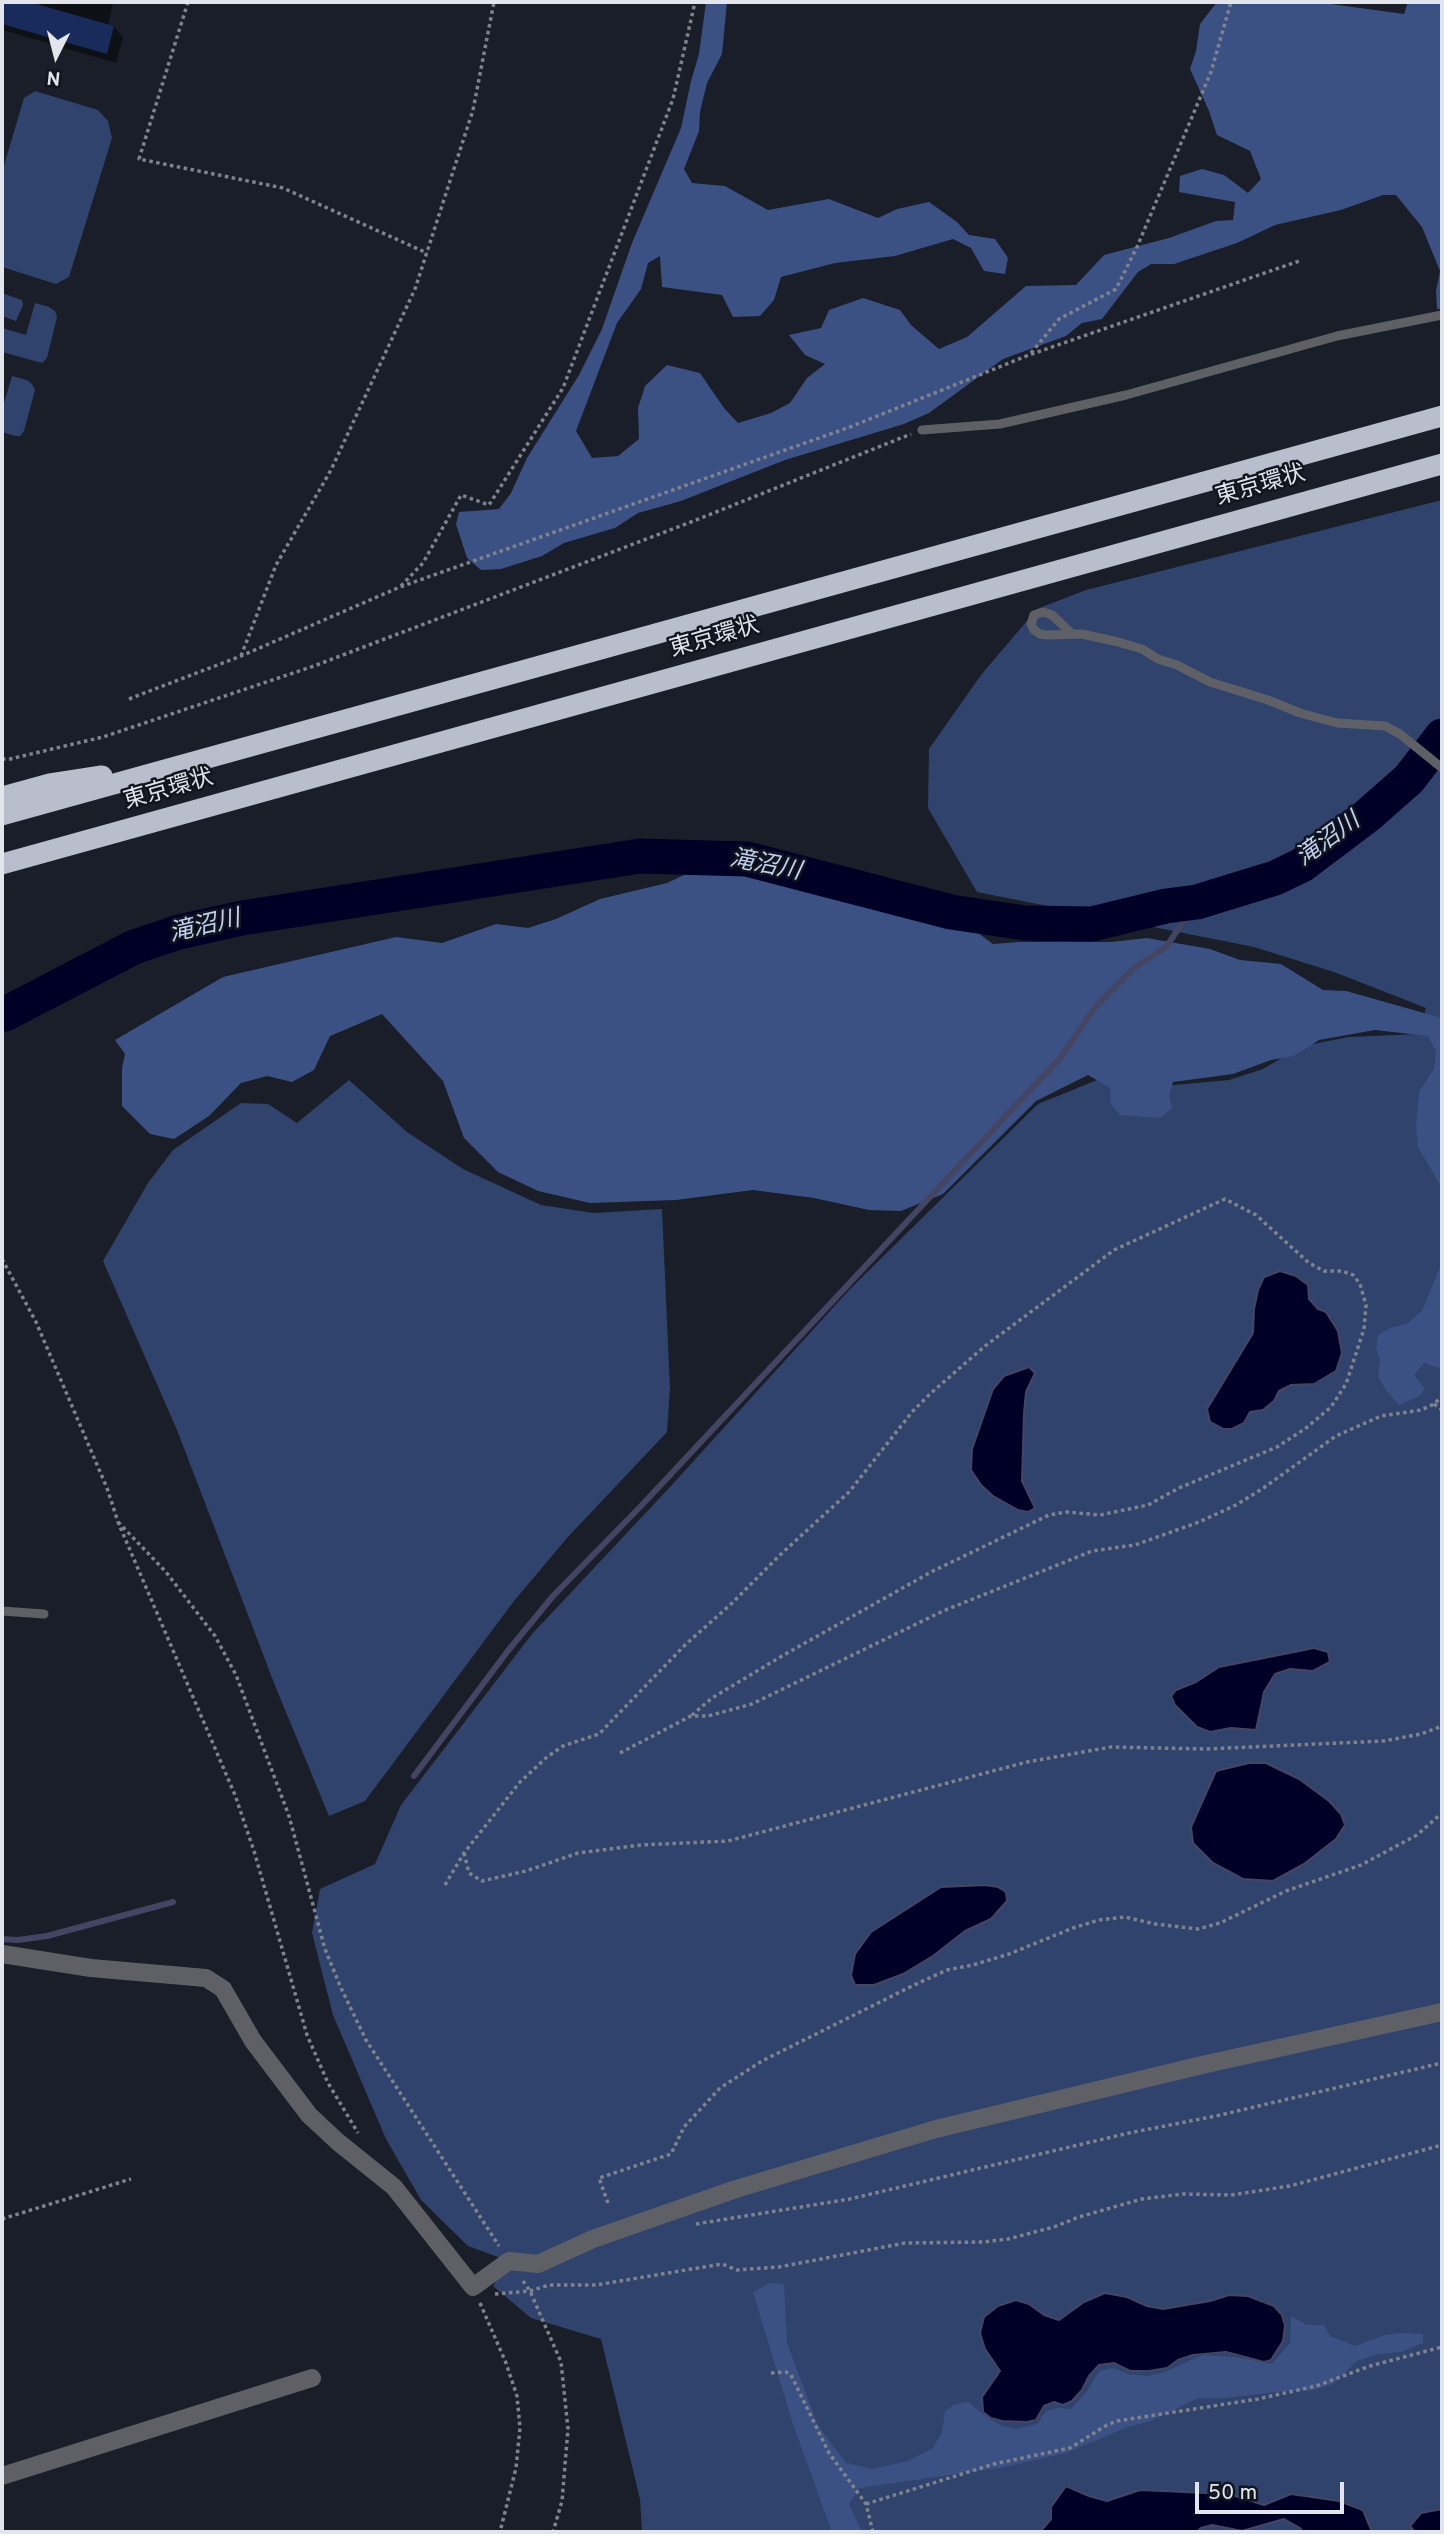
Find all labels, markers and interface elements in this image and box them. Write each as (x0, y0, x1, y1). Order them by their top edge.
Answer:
north arrow (21, 21, 91, 91)
text: N (46, 64, 62, 90)
street label: 東京環状 (1213, 461, 1309, 513)
street label: 東京環状 (667, 613, 763, 665)
street label: 東京環状 (121, 765, 217, 817)
water label: 滝沼川 (1291, 808, 1367, 874)
water label: 滝沼川 (727, 846, 803, 888)
water label: 滝沼川 (167, 906, 243, 950)
scale bar (1199, 2468, 1348, 2512)
text: 50 m (1208, 2480, 1257, 2507)

